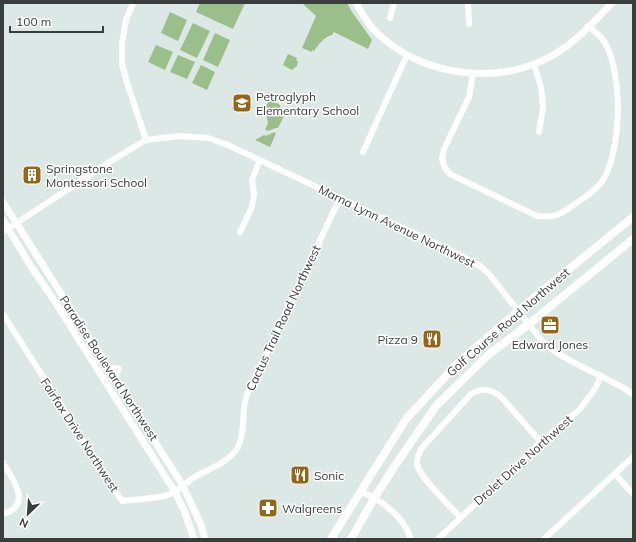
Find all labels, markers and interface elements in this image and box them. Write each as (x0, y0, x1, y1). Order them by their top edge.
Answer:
scale bar (10, 8, 103, 34)
text: 100 m (16, 14, 51, 29)
place label: Petroglyph Elementary School (256, 89, 359, 118)
school or university icon: Petroglyph Elementary School (231, 92, 253, 114)
place label: Springstone Montessori School (46, 161, 147, 190)
building icon: Springstone Montessori School (21, 164, 43, 186)
street label: Marna Lynn Avenue Northwest (316, 181, 478, 271)
street label: Cactus Trail Road Northwest (243, 243, 323, 393)
street label: Golf Course Road Northwest (443, 264, 573, 380)
street label: Paradise Boulevard Northwest (56, 293, 162, 443)
office icon: Edward Jones (539, 314, 561, 336)
restaurant icon: Pizza 9 (421, 328, 443, 350)
place label: Pizza 9 (377, 332, 418, 347)
place label: Edward Jones (512, 337, 588, 352)
street label: Fairfax Drive Northwest (38, 375, 122, 495)
street label: Drolet Drive Northwest (471, 412, 575, 508)
restaurant icon: Sonic (289, 464, 311, 486)
place label: Sonic (314, 468, 344, 483)
north arrow (8, 494, 48, 534)
pharmacy icon: Walgreens (257, 497, 279, 519)
place label: Walgreens (282, 501, 342, 516)
text: N (17, 515, 30, 531)

